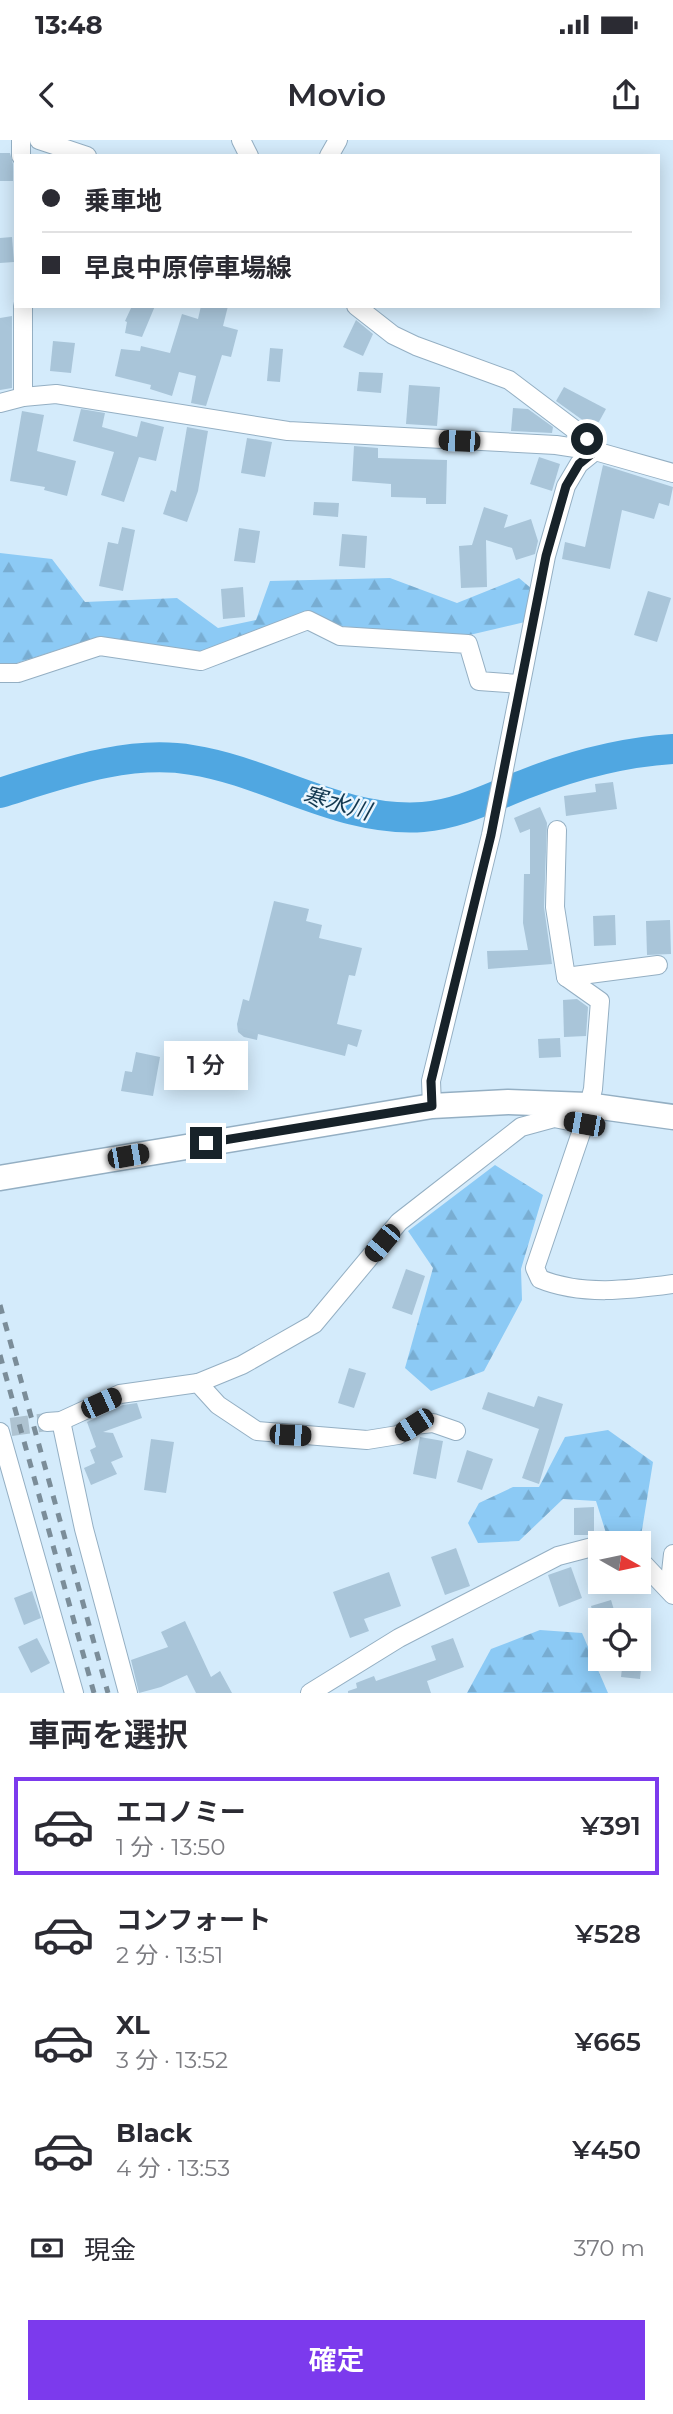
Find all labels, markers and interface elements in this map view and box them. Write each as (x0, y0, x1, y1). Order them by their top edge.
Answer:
text: 13:48 (35, 9, 103, 41)
text: Movio (287, 75, 386, 114)
icon: back (28, 76, 66, 114)
icon: share (607, 76, 645, 114)
text: 乗車地 (84, 185, 162, 217)
text: 早良中原停車場線 (84, 252, 292, 284)
route start (571, 423, 603, 455)
car (438, 430, 481, 452)
water label: 寒水川 (300, 781, 377, 826)
callout: 1 分 (164, 1042, 248, 1090)
text: 1 分 (187, 1051, 225, 1079)
car (562, 1110, 607, 1138)
route end (190, 1127, 222, 1159)
car (106, 1142, 151, 1170)
car (361, 1220, 404, 1266)
car (78, 1385, 125, 1421)
car (391, 1405, 438, 1445)
car (269, 1423, 312, 1447)
north arrow (588, 1531, 651, 1594)
map controls (588, 1531, 651, 1671)
button: locate (588, 1608, 651, 1671)
text: 車両を選択 (28, 1715, 188, 1754)
icon: car (32, 1795, 95, 1858)
text: エコノミー (116, 1796, 246, 1828)
text: ¥391 (581, 1810, 641, 1842)
text: 1 分 · 13:50 (116, 1833, 226, 1861)
icon: car (32, 1903, 95, 1966)
text: コンフォート (116, 1904, 271, 1936)
text: ¥528 (575, 1918, 641, 1950)
text: 2 分 · 13:51 (116, 1941, 223, 1969)
text: XL (116, 2009, 150, 2041)
icon: car (32, 2011, 95, 2074)
text: ¥665 (575, 2026, 641, 2058)
text: 3 分 · 13:52 (116, 2046, 228, 2074)
text: Black (116, 2117, 192, 2149)
icon: car (32, 2119, 95, 2182)
text: ¥450 (572, 2134, 641, 2166)
text: 4 分 · 13:53 (116, 2154, 230, 2182)
icon: cash (28, 2229, 66, 2267)
text: 現金 (84, 2234, 136, 2266)
text: 370 m (574, 2234, 645, 2262)
button: 確定 (28, 2320, 645, 2400)

